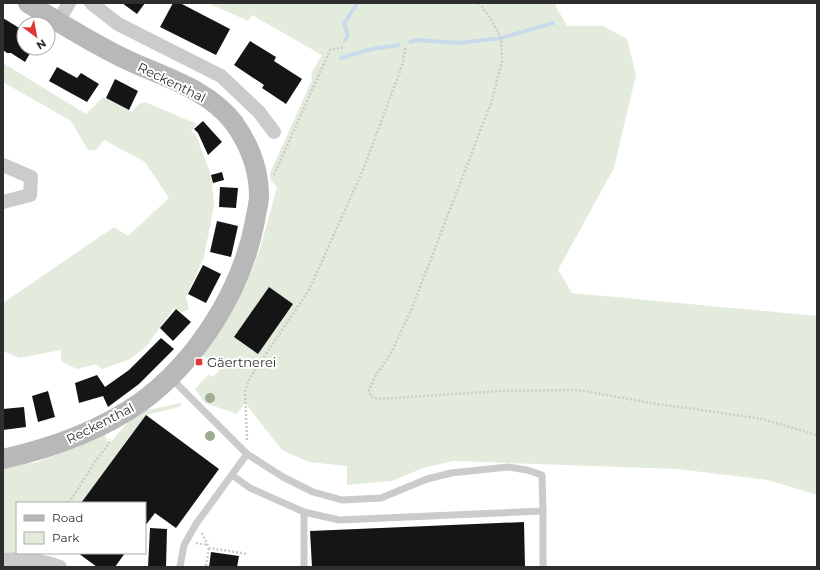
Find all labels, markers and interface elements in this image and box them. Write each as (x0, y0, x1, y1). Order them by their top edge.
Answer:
north arrow (16, 16, 56, 56)
text: N (34, 36, 49, 53)
street label: Reckenthal (135, 59, 209, 105)
place label: Gäertnerei (207, 354, 276, 370)
marker: Gäertnerei (194, 357, 204, 367)
street label: Reckenthal (63, 399, 137, 447)
legend (16, 502, 146, 554)
text: Road (52, 510, 83, 525)
text: Park (52, 530, 80, 545)

